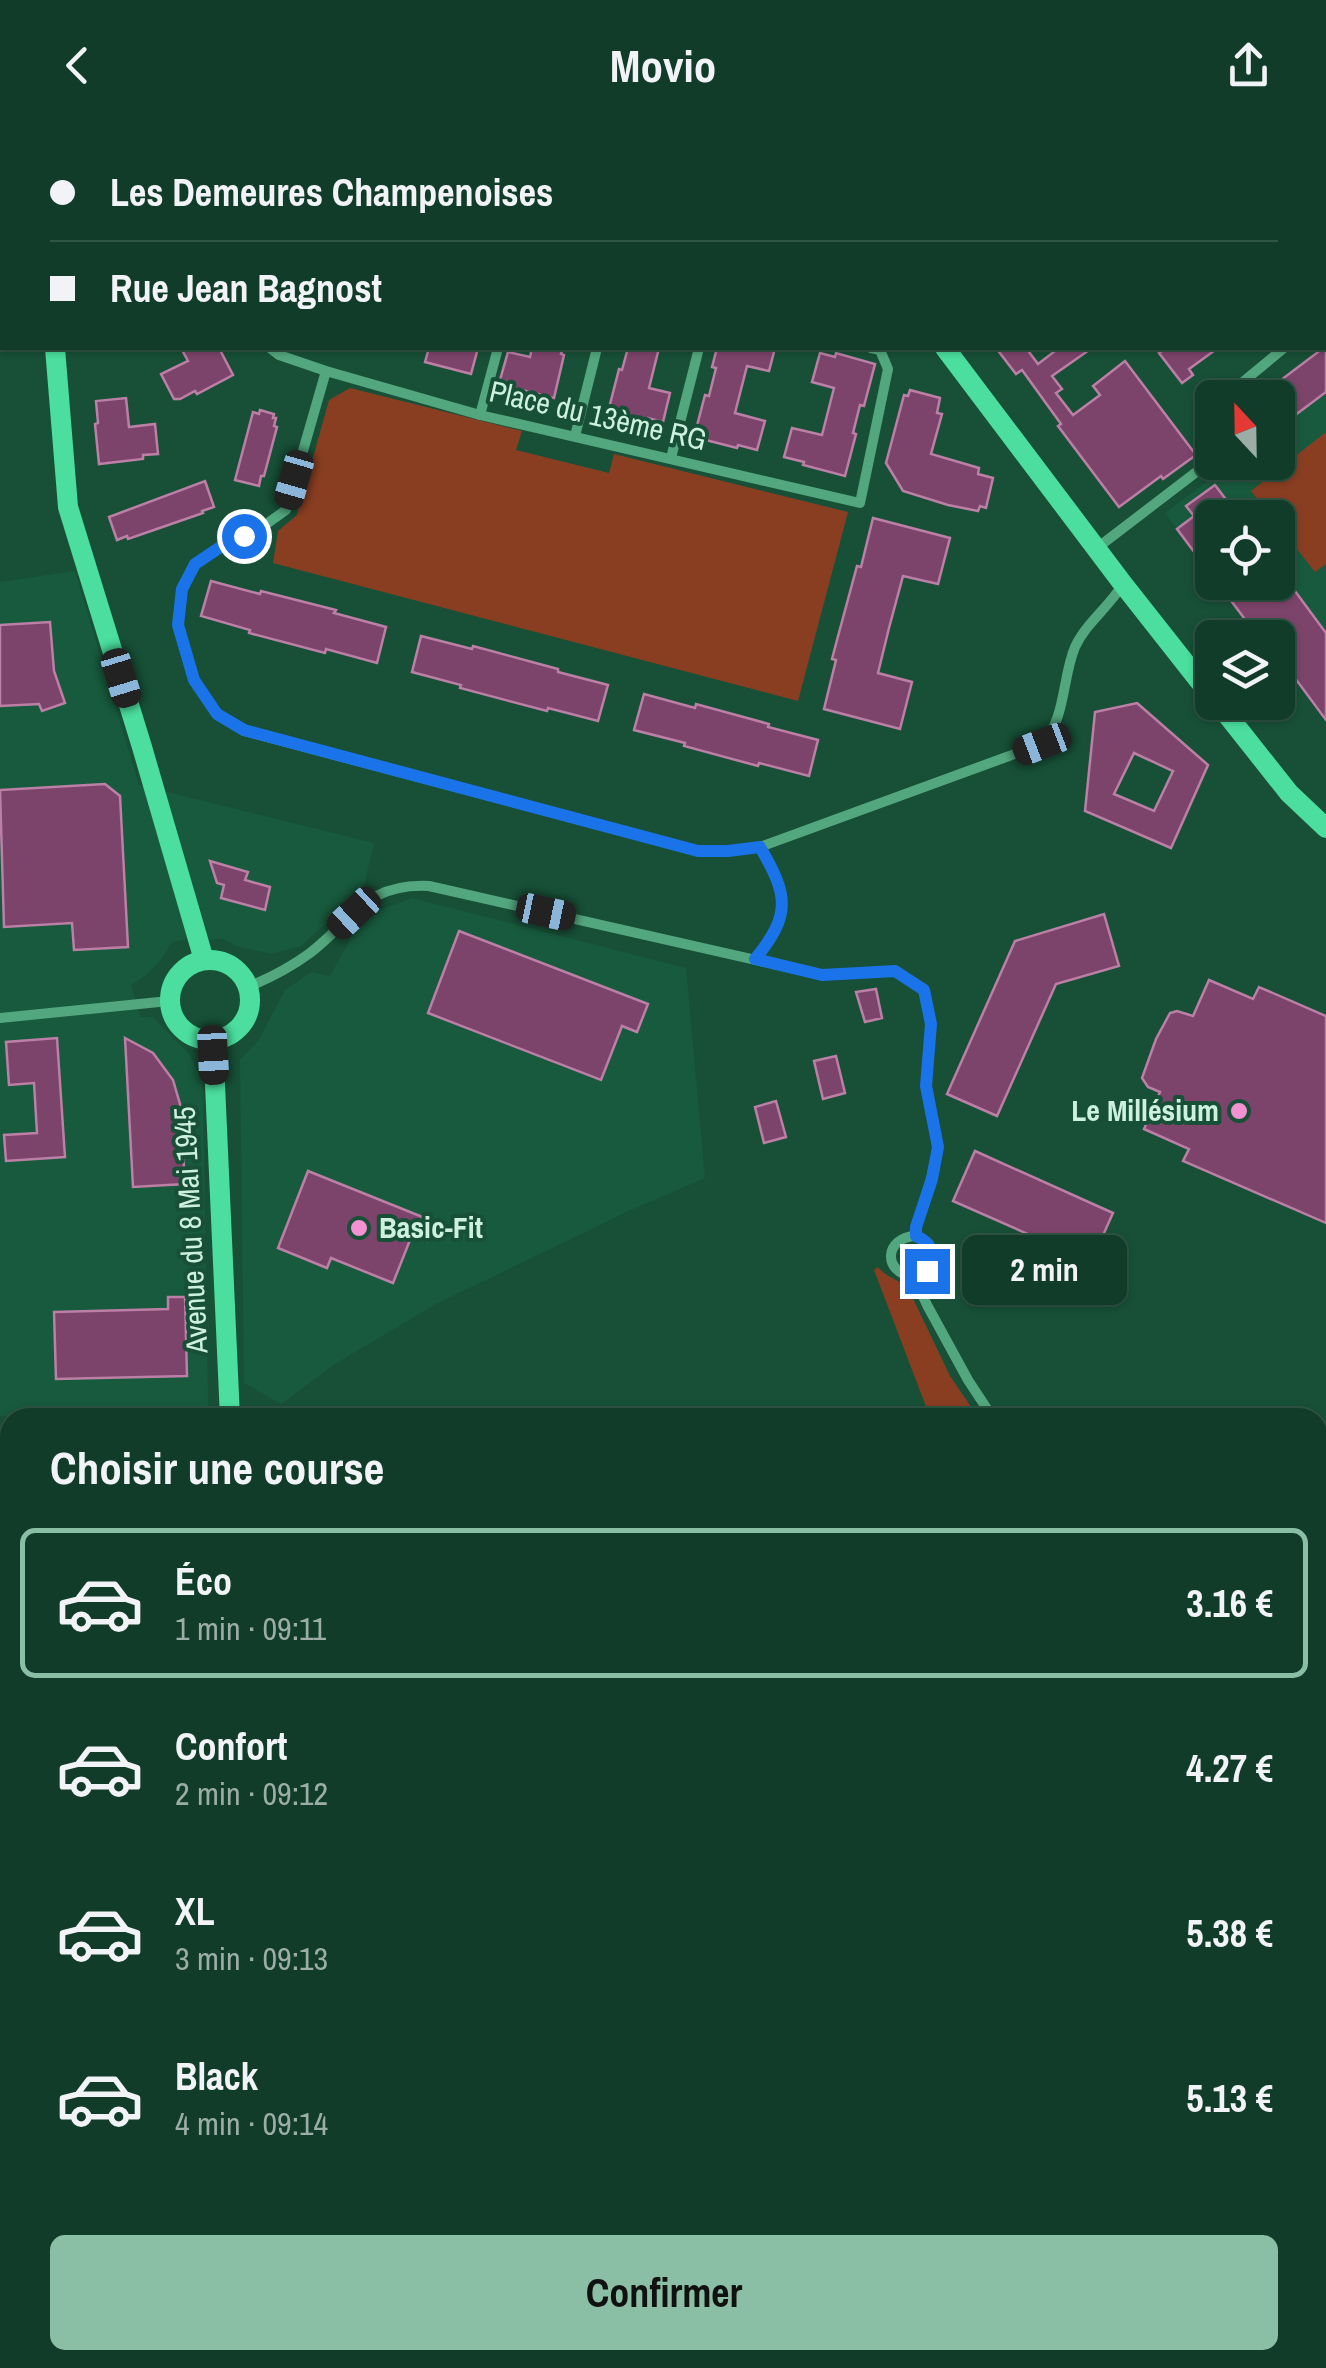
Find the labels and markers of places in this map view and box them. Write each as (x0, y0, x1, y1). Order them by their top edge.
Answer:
place label: Le Millésium (1071, 1090, 1219, 1130)
marker: Le Millésium (1228, 1100, 1250, 1122)
place label: Basic-Fit (379, 1207, 483, 1247)
marker: Basic-Fit (348, 1217, 370, 1239)

